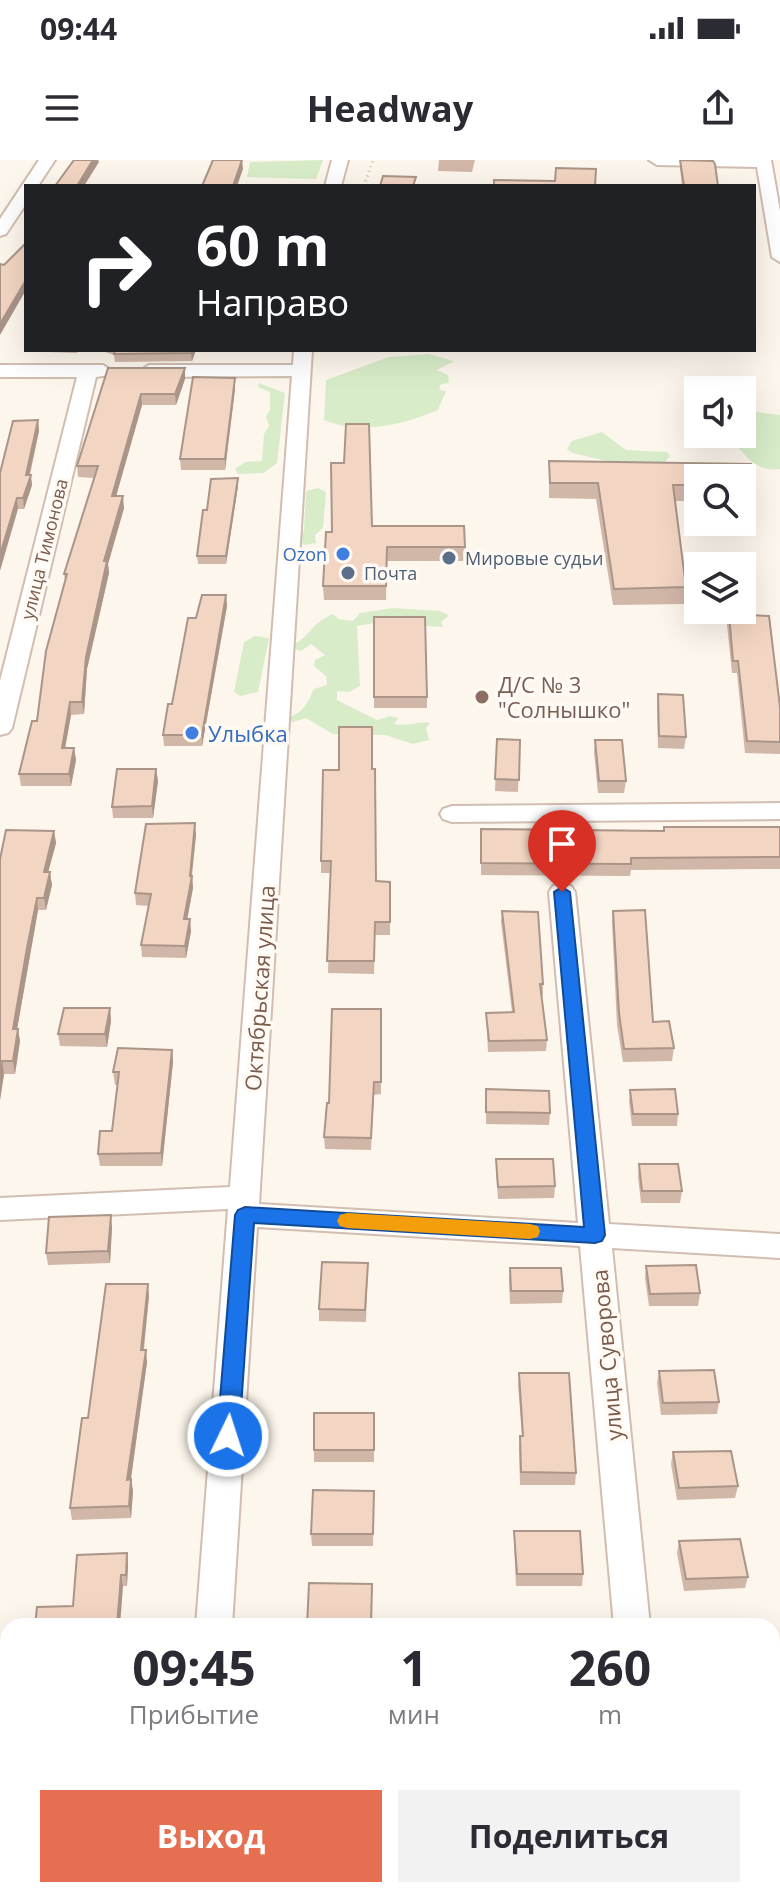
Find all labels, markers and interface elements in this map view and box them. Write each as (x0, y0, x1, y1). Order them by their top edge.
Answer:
text: 09:44 (40, 8, 117, 49)
text: Headway (307, 84, 473, 133)
icon: menu (40, 86, 84, 130)
icon: share (696, 86, 740, 130)
text: 60 m (196, 206, 330, 282)
icon: right (64, 216, 168, 320)
text: Направо (196, 278, 349, 327)
map controls (684, 376, 756, 624)
button: sound (684, 376, 756, 448)
button: search (684, 464, 756, 536)
street label: улица Тимонова (15, 476, 73, 622)
place label: Ozon (283, 542, 327, 566)
marker: Ozon (334, 545, 352, 563)
place label: Мировые судьи (465, 546, 603, 570)
marker: Мировые судьи (440, 549, 458, 567)
button: layers (684, 552, 756, 624)
place label: Почта (364, 561, 417, 585)
marker: Почта (339, 564, 357, 582)
place label: Д/С № 3 "Солнышко" (498, 669, 630, 724)
marker: Д/С № 3 "Солнышко" (473, 688, 491, 706)
place label: Улыбка (208, 718, 288, 748)
marker: Улыбка (183, 724, 201, 742)
pin (528, 810, 596, 892)
icon: arrive (540, 822, 584, 866)
street label: Октябрьская улица (237, 884, 281, 1092)
street label: улица Суворова (584, 1268, 628, 1442)
position arrow (186, 1394, 270, 1478)
text: 09:45 (132, 1635, 256, 1700)
text: 1 (400, 1635, 428, 1700)
text: 260 (569, 1635, 651, 1700)
text: Прибытие (129, 1696, 259, 1732)
text: мин (388, 1696, 440, 1732)
text: m (598, 1696, 622, 1732)
button: Выход (40, 1790, 382, 1882)
button: Поделиться (398, 1790, 740, 1882)

